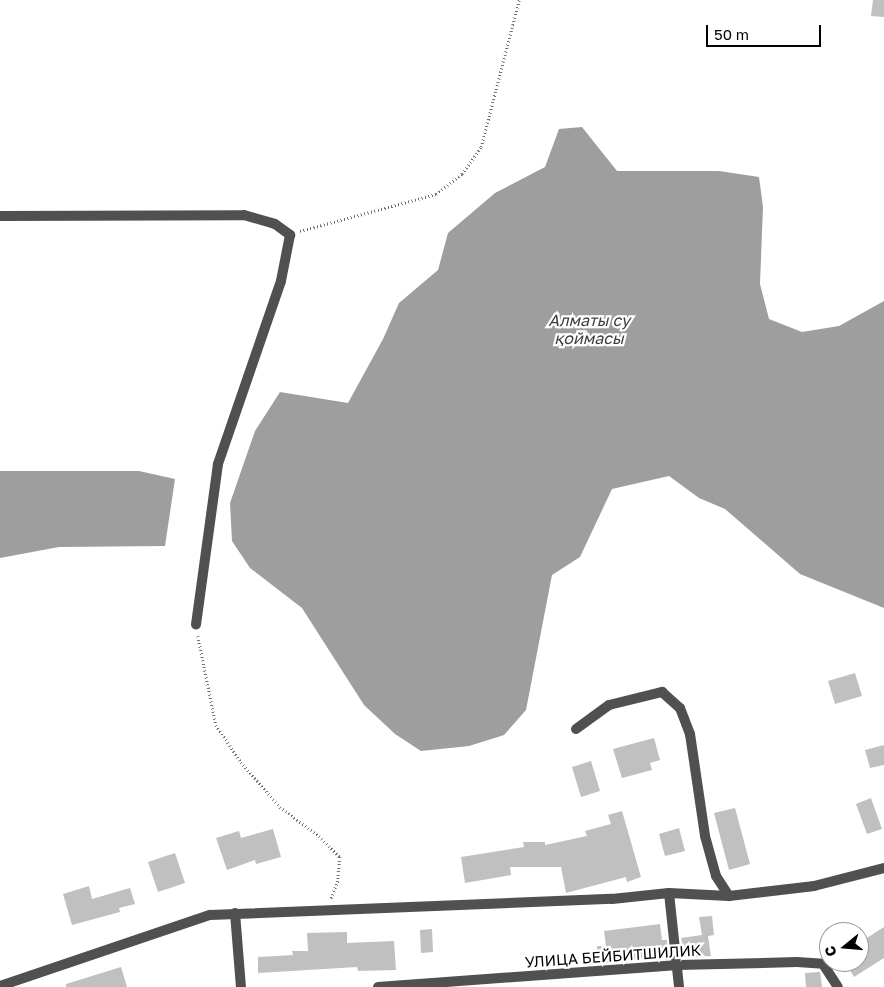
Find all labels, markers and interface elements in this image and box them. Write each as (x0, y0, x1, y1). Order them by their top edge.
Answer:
scale bar (709, 15, 824, 47)
text: 50 m (714, 25, 749, 43)
water label: Алматы су қоймасы (548, 310, 630, 348)
north arrow (819, 922, 869, 972)
street label: УЛИЦА БЕЙБИТШИЛИК (524, 941, 702, 971)
text: С (821, 944, 840, 958)

